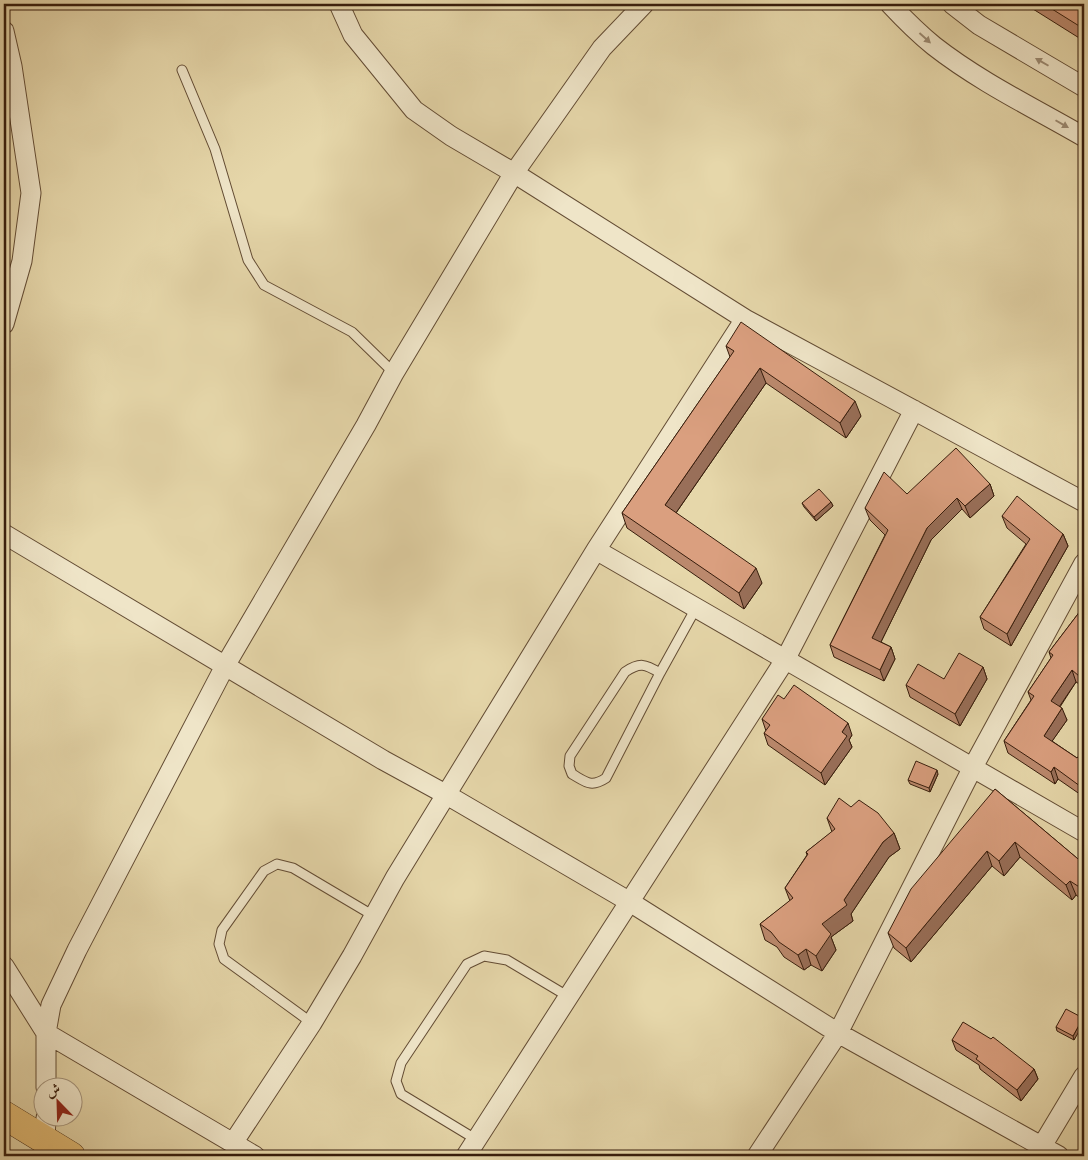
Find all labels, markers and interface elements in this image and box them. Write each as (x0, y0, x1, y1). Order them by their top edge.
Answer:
one-way arrow (919, 32, 931, 44)
one-way arrow (1035, 58, 1049, 67)
one-way arrow (1056, 120, 1069, 129)
north arrow (32, 1078, 82, 1128)
text: ش (43, 1080, 63, 1101)

